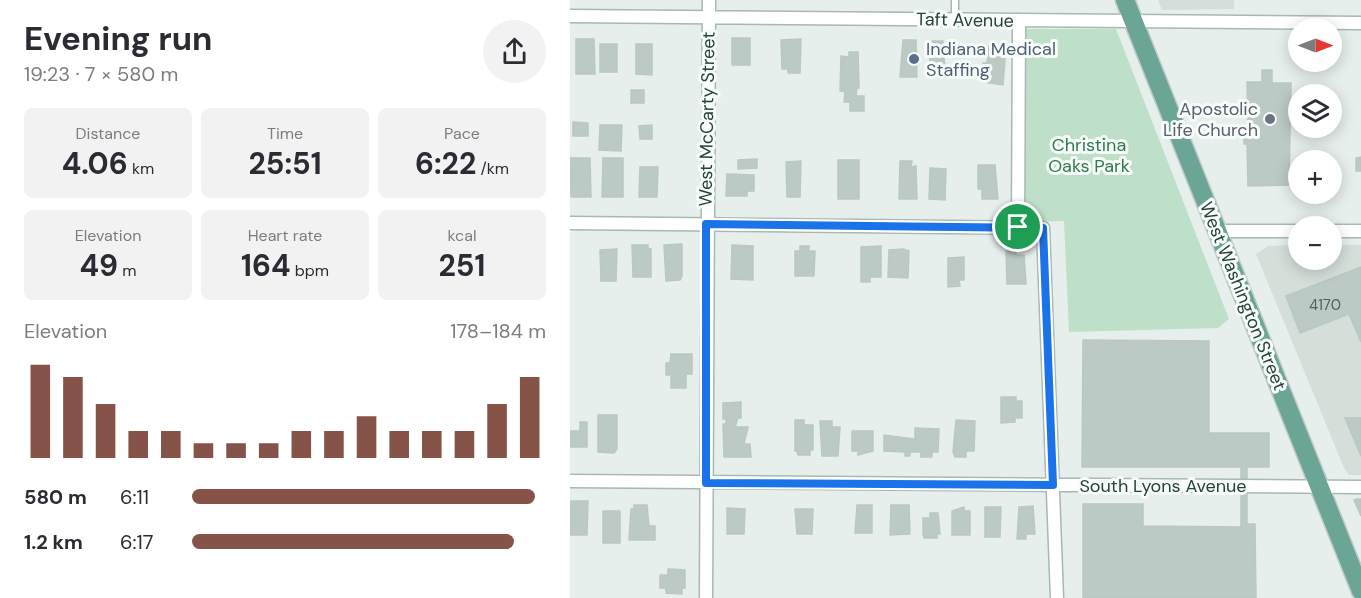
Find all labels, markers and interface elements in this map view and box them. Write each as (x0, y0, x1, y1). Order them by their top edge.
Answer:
street label: Taft Avenue (916, 7, 1014, 33)
text: Evening run (24, 17, 212, 60)
north arrow (1288, 18, 1342, 72)
map controls (1288, 18, 1342, 270)
button: share (483, 20, 546, 83)
street label: West McCarty Street (693, 31, 721, 207)
place label: Indiana Medical Staffing (926, 37, 1056, 82)
marker: Indiana Medical Staffing (907, 52, 921, 66)
text: 19:23 · 7 × 580 m (24, 61, 178, 87)
button: layers (1288, 84, 1342, 138)
place label: Apostolic Life Church (1163, 97, 1258, 142)
marker: Apostolic Life Church (1263, 112, 1277, 126)
text: Distance (76, 123, 140, 144)
text: Time (267, 123, 303, 144)
text: Pace (444, 123, 480, 144)
park label: Christina Oaks Park (1048, 133, 1130, 178)
text: 4.06 (62, 144, 128, 183)
text: 25:51 (248, 144, 322, 183)
text: 6:22 (415, 144, 476, 183)
button: + (1288, 150, 1342, 204)
text: km (128, 158, 154, 179)
text: /km (476, 158, 509, 179)
street label: West Washington Street (1194, 198, 1292, 394)
pin (992, 201, 1043, 252)
icon: arrive (1001, 210, 1034, 243)
button: − (1288, 216, 1342, 270)
text: Elevation (75, 225, 141, 246)
text: Heart rate (248, 225, 322, 246)
text: kcal (448, 225, 476, 246)
text: 49 (79, 246, 118, 285)
text: 164 (241, 246, 290, 285)
text: 251 (439, 246, 485, 285)
text: m (118, 260, 137, 281)
text: bpm (290, 260, 329, 281)
house number: 4170 (1309, 295, 1341, 315)
text: Elevation (24, 318, 107, 344)
text: 178–184 m (450, 318, 546, 344)
street label: South Lyons Avenue (1079, 474, 1247, 498)
text: 580 m (24, 484, 87, 510)
text: 6:11 (120, 484, 149, 510)
text: 1.2 km (24, 529, 83, 555)
text: 6:17 (120, 529, 154, 555)

